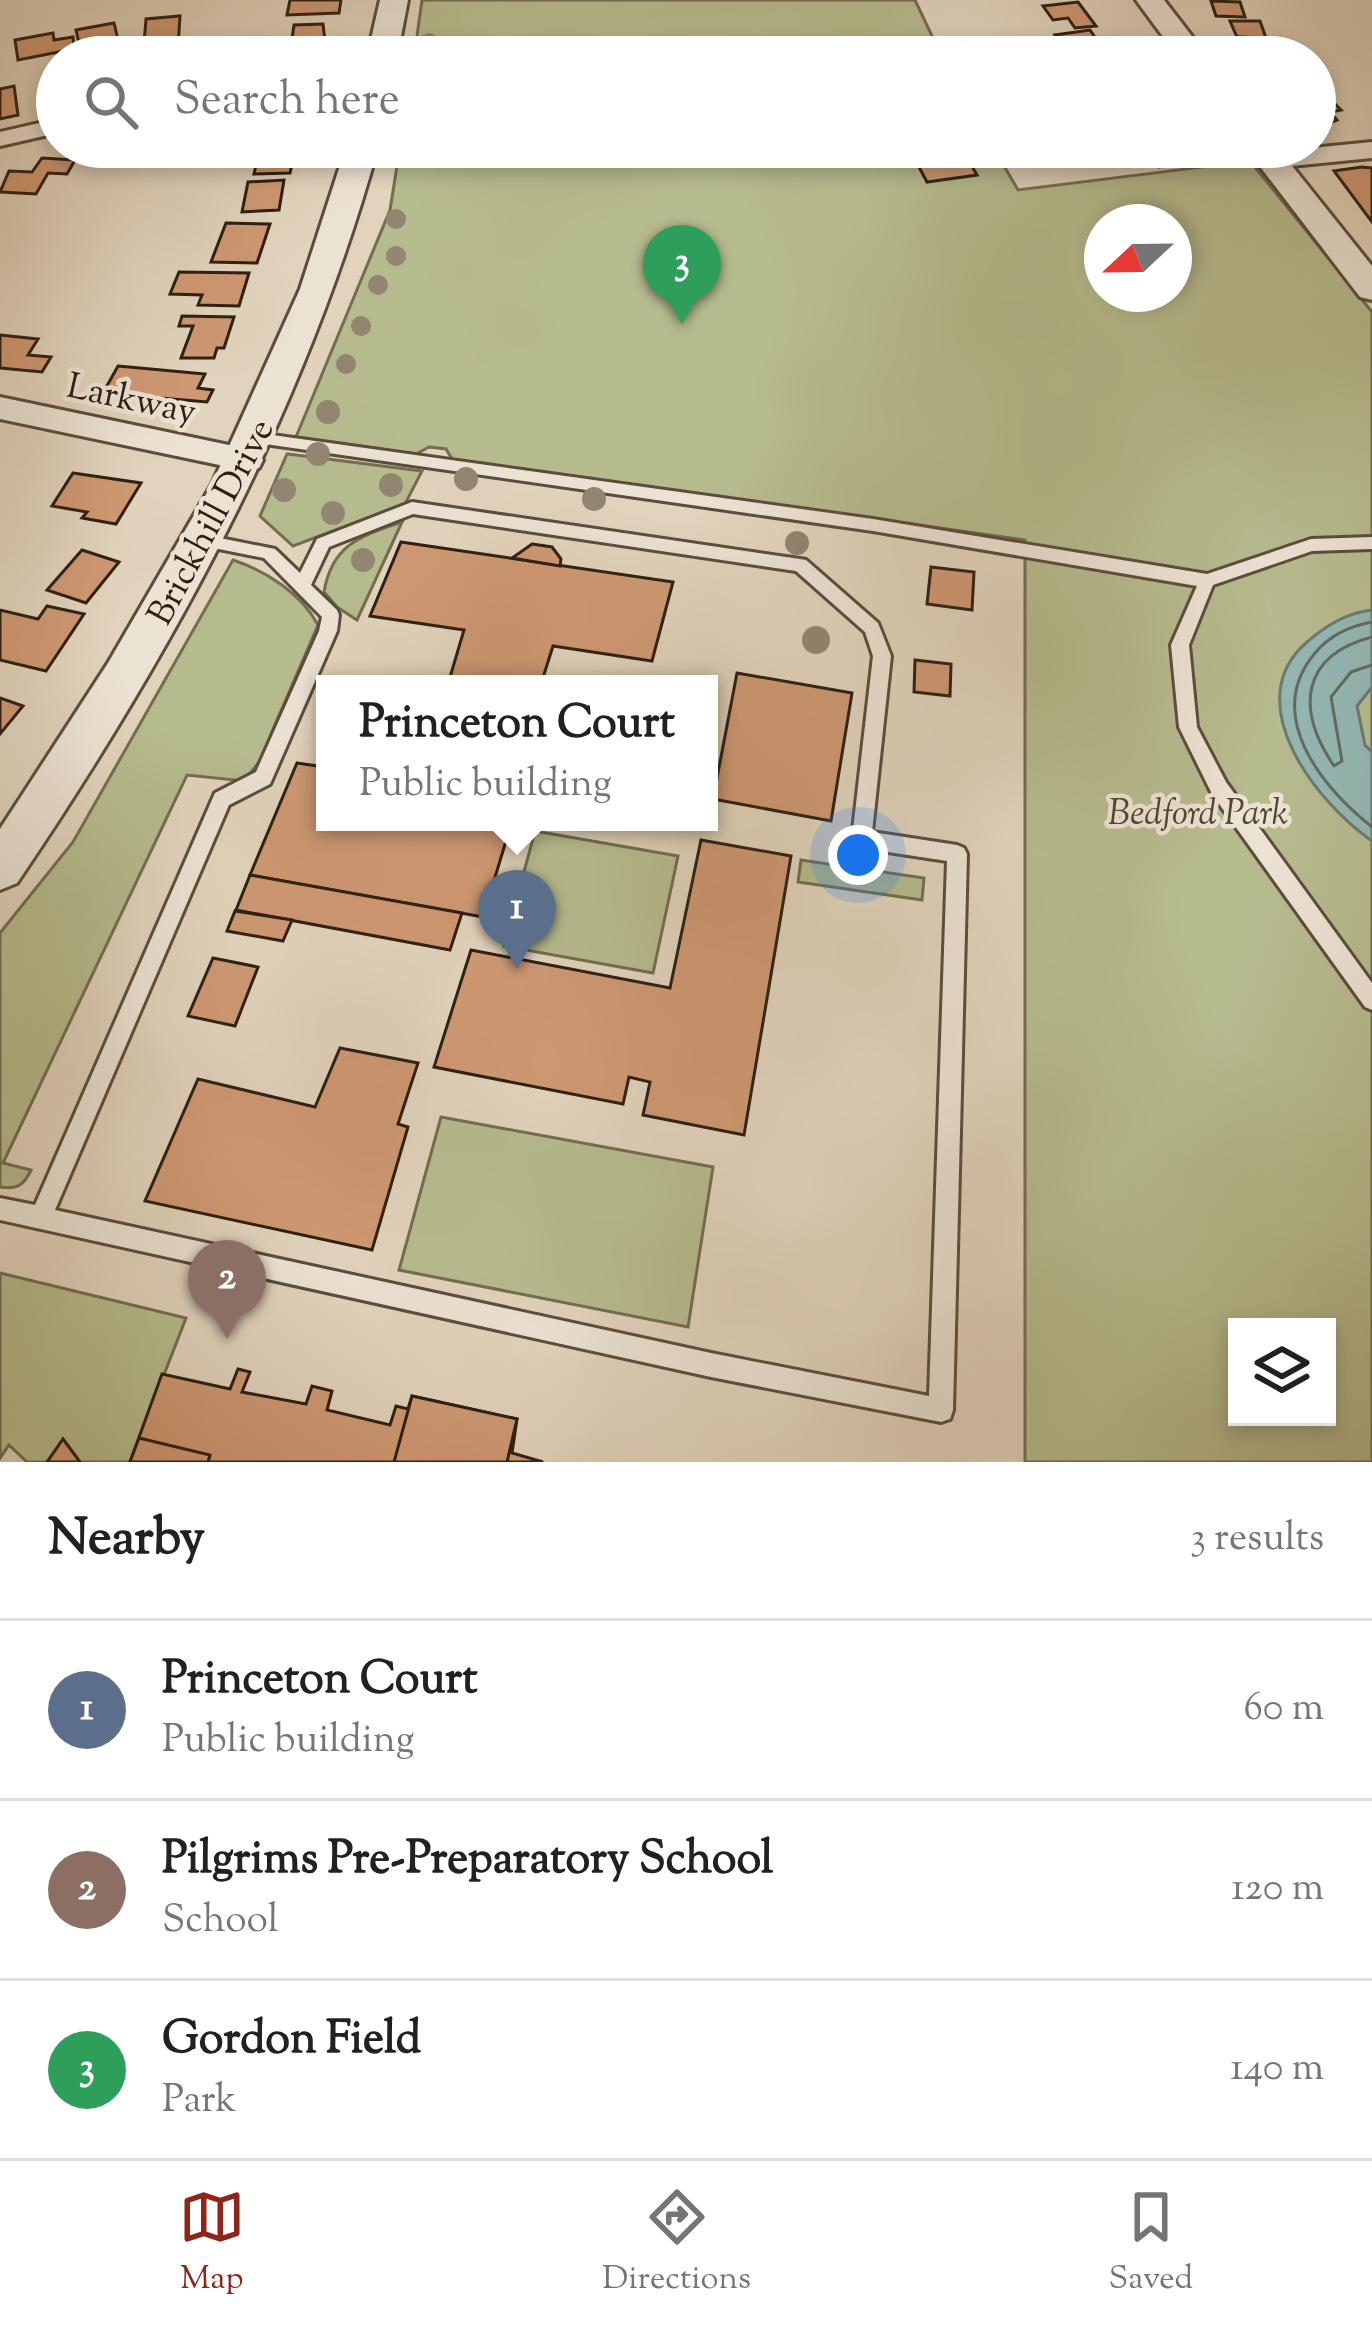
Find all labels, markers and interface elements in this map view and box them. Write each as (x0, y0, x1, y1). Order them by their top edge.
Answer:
search box (36, 36, 1336, 168)
icon: search (78, 69, 144, 135)
text: Search here (174, 70, 400, 135)
north arrow (1084, 204, 1192, 312)
pin: 3 (643, 225, 721, 324)
street label: Larkway (62, 362, 201, 440)
street label: Brickhill Drive (136, 410, 289, 636)
popup (316, 675, 718, 831)
text: Princeton Court (359, 693, 675, 758)
text: Public building (359, 758, 612, 814)
park label: Bedford Park (1108, 789, 1288, 841)
your location (828, 825, 888, 885)
pin: 1 (478, 870, 556, 969)
pin: 2 (188, 1240, 266, 1339)
map controls (1228, 1318, 1336, 1426)
button: layers (1228, 1318, 1336, 1426)
text: Nearby (48, 1504, 205, 1577)
text: 3 results (1190, 1512, 1324, 1568)
text: Princeton Court (162, 1649, 478, 1714)
text: 1 (80, 1682, 94, 1738)
text: 60 m (1243, 1682, 1324, 1738)
text: Public building (162, 1714, 415, 1770)
text: Pilgrims Pre-Preparatory School (162, 1829, 773, 1894)
text: 2 (78, 1862, 96, 1918)
text: 120 m (1231, 1862, 1324, 1918)
text: School (162, 1894, 279, 1950)
text: Gordon Field (162, 2009, 421, 2074)
text: 3 (79, 2042, 95, 2098)
text: 140 m (1230, 2042, 1324, 2098)
text: Park (162, 2074, 237, 2130)
tab: Map (179, 2184, 245, 2304)
tab: Directions (602, 2184, 751, 2304)
tab: Saved (1109, 2184, 1193, 2304)

